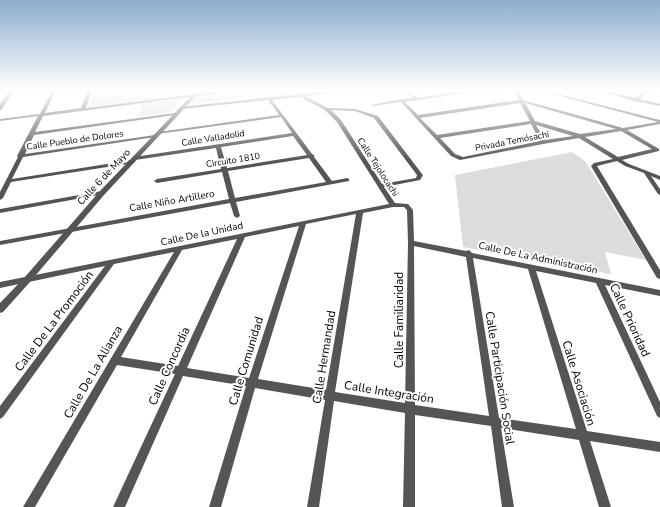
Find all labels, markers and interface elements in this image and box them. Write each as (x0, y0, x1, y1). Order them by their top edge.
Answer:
street label: Calle Pueblo de Dolores (26, 127, 124, 153)
street label: Calle Valladolid (181, 127, 245, 149)
street label: Privada Temósachi (474, 128, 550, 154)
street label: Calle Tejolocachi (355, 135, 401, 199)
street label: Calle 6 de Mayo (74, 145, 134, 208)
street label: Circuito 1810 (205, 150, 261, 170)
street label: Calle Niño Artillero (128, 187, 216, 215)
street label: Calle De la Unidad (159, 218, 245, 250)
street label: Calle De La Administración (477, 239, 599, 277)
street label: Calle De La Promoción (11, 267, 97, 375)
street label: Calle Familiaridad (391, 272, 407, 368)
street label: Calle Prioridad (606, 281, 654, 359)
street label: Calle Hermandad (309, 309, 339, 405)
street label: Calle Participación Social (482, 310, 519, 446)
street label: Calle Comunidad (225, 315, 267, 407)
street label: Calle De La Alianza (60, 322, 126, 422)
street label: Calle Concordia (145, 324, 193, 408)
street label: Calle Asociación (558, 338, 600, 428)
street label: Calle Integración (343, 377, 435, 407)

